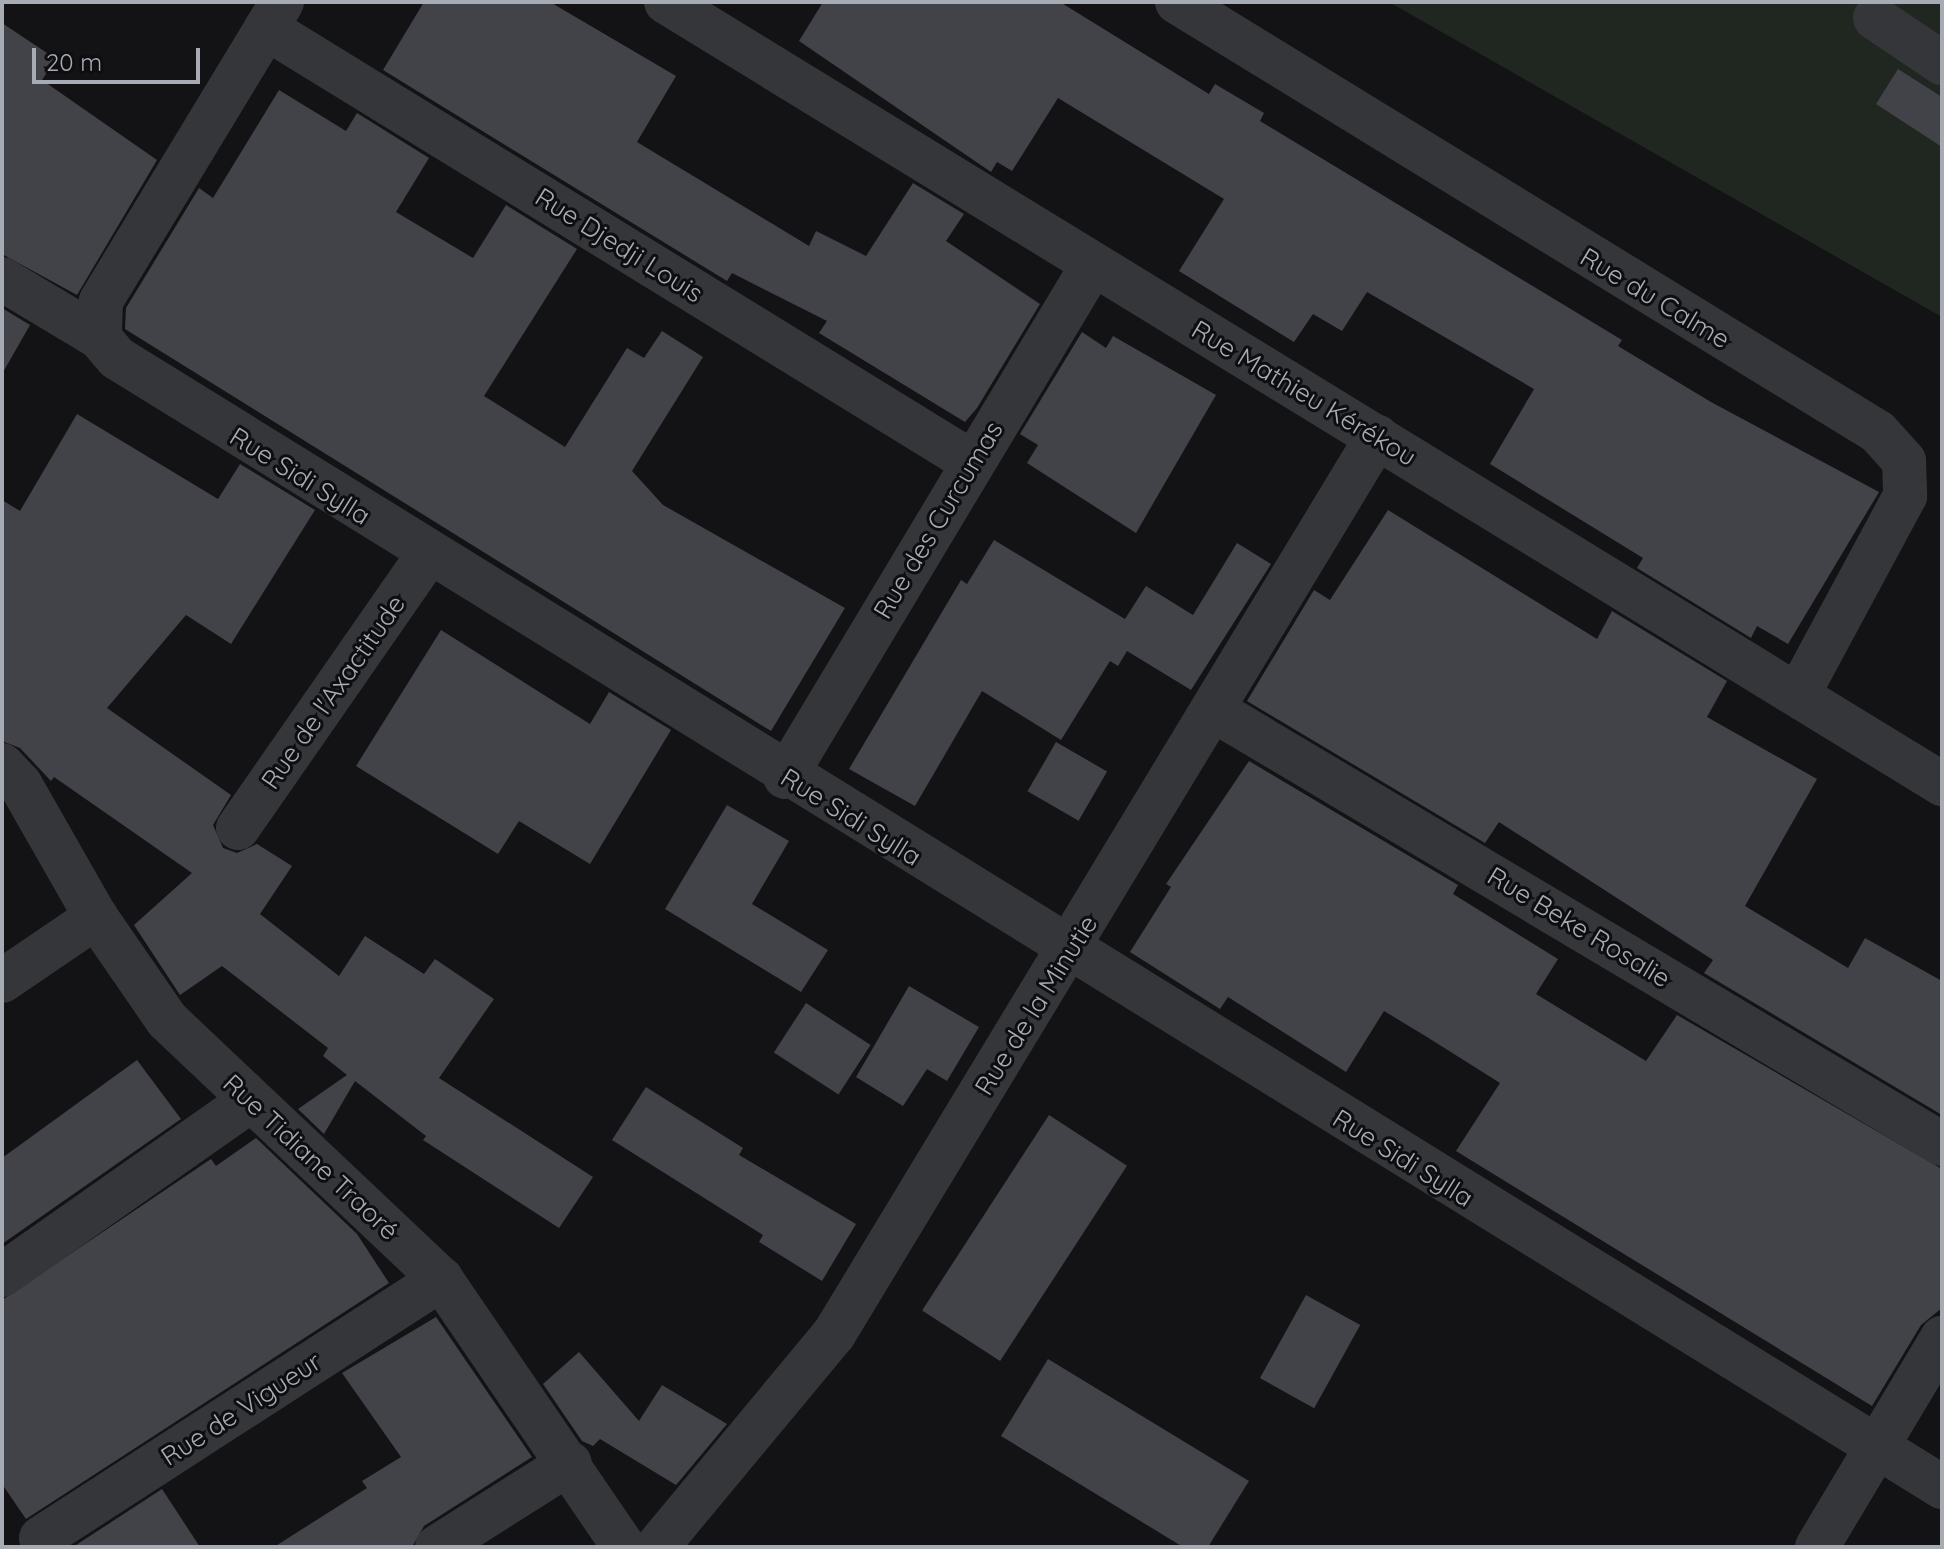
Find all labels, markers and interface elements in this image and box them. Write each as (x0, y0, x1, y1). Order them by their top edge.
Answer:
scale bar (36, 32, 204, 82)
text: 20 m (46, 47, 102, 77)
street label: Rue Djedji Louis (529, 181, 709, 309)
street label: Rue du Calme (1575, 241, 1735, 355)
street label: Rue Mathieu Kérékou (1186, 314, 1422, 472)
street label: Rue des Curcumas (867, 416, 1009, 624)
street label: Rue Sidi Sylla (224, 421, 376, 531)
street label: Rue de l'Axactitude (254, 589, 412, 795)
street label: Rue Sidi Sylla (775, 762, 927, 872)
street label: Rue Beke Rosalie (1482, 860, 1676, 994)
street label: Rue de la Minutie (968, 909, 1104, 1101)
street label: Rue Tidiane Traoré (217, 1068, 405, 1246)
street label: Rue Sidi Sylla (1327, 1103, 1479, 1213)
street label: Rue de Vigueur (155, 1346, 327, 1472)

